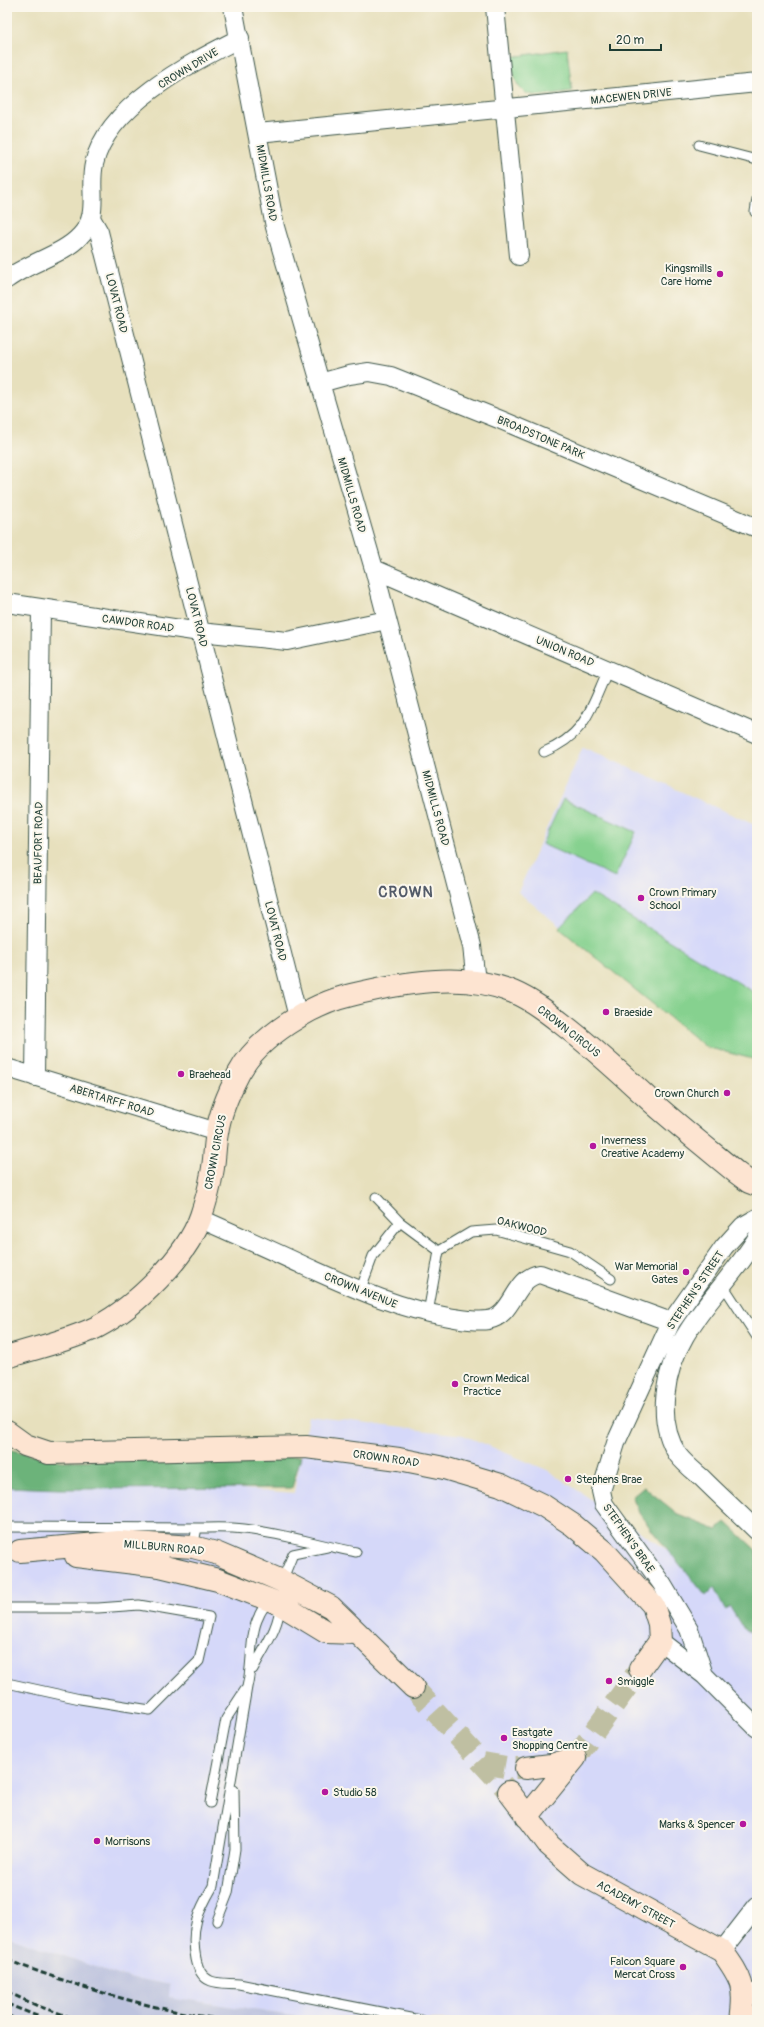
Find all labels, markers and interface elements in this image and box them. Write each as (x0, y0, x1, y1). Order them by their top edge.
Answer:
scale bar (610, 26, 661, 52)
text: 20 m (616, 33, 645, 48)
street label: CROWN DRIVE (156, 45, 221, 92)
street label: MACEWEN DRIVE (590, 86, 672, 107)
street label: MIDMILLS ROAD (253, 144, 280, 222)
place label: Kingsmills Care Home (661, 262, 713, 288)
marker: Kingsmills Care Home (715, 269, 725, 279)
street label: LOVAT ROAD (103, 272, 130, 334)
street label: BROADSTONE PARK (495, 413, 587, 462)
street label: MIDMILLS ROAD (335, 456, 368, 534)
street label: LOVAT ROAD (183, 586, 210, 648)
street label: CAWDOR ROAD (101, 612, 175, 635)
street label: UNION ROAD (534, 633, 596, 670)
street label: MIDMILLS ROAD (419, 769, 452, 847)
street label: BEAUFORT ROAD (31, 802, 46, 884)
district label: CROWN (378, 883, 434, 902)
place label: Crown Primary School (649, 886, 717, 912)
marker: Crown Primary School (636, 893, 646, 903)
street label: LOVAT ROAD (262, 900, 289, 962)
street label: CROWN CIRCUS (535, 1003, 603, 1060)
place label: Braeside (614, 1006, 653, 1019)
marker: Braeside (601, 1007, 611, 1017)
place label: Braehead (189, 1068, 231, 1081)
marker: Braehead (176, 1069, 186, 1079)
street label: ABERTARFF ROAD (68, 1081, 156, 1120)
place label: Crown Church (655, 1087, 719, 1100)
marker: Crown Church (722, 1088, 732, 1098)
street label: CROWN CIRCUS (202, 1113, 229, 1191)
place label: Inverness Creative Academy (601, 1134, 685, 1160)
marker: Inverness Creative Academy (588, 1141, 598, 1151)
street label: OAKWOOD (496, 1214, 548, 1239)
street label: STEPHEN'S STREET (664, 1248, 727, 1332)
place label: War Memorial Gates (615, 1260, 678, 1286)
marker: War Memorial Gates (681, 1267, 691, 1277)
street label: CROWN AVENUE (322, 1270, 400, 1311)
place label: Crown Medical Practice (463, 1372, 529, 1398)
marker: Crown Medical Practice (450, 1379, 460, 1389)
street label: CROWN ROAD (352, 1447, 420, 1470)
place label: Stephens Brae (576, 1473, 642, 1486)
marker: Stephens Brae (563, 1474, 573, 1484)
street label: STEPHEN'S BRAE (600, 1501, 657, 1575)
street label: MILLBURN ROAD (123, 1538, 205, 1557)
place label: Smiggle (617, 1675, 655, 1688)
marker: Smiggle (604, 1676, 614, 1686)
place label: Eastgate Shopping Centre (512, 1726, 588, 1752)
marker: Eastgate Shopping Centre (499, 1733, 509, 1743)
place label: Studio 58 (333, 1786, 377, 1799)
marker: Studio 58 (320, 1787, 330, 1797)
place label: Marks & Spencer (659, 1818, 735, 1831)
marker: Marks & Spencer (738, 1819, 748, 1829)
place label: Morrisons (105, 1835, 150, 1848)
marker: Morrisons (92, 1836, 102, 1846)
street label: ACADEMY STREET (595, 1878, 677, 1931)
place label: Falcon Square Mercat Cross (610, 1955, 676, 1981)
marker: Falcon Square Mercat Cross (678, 1962, 688, 1972)

